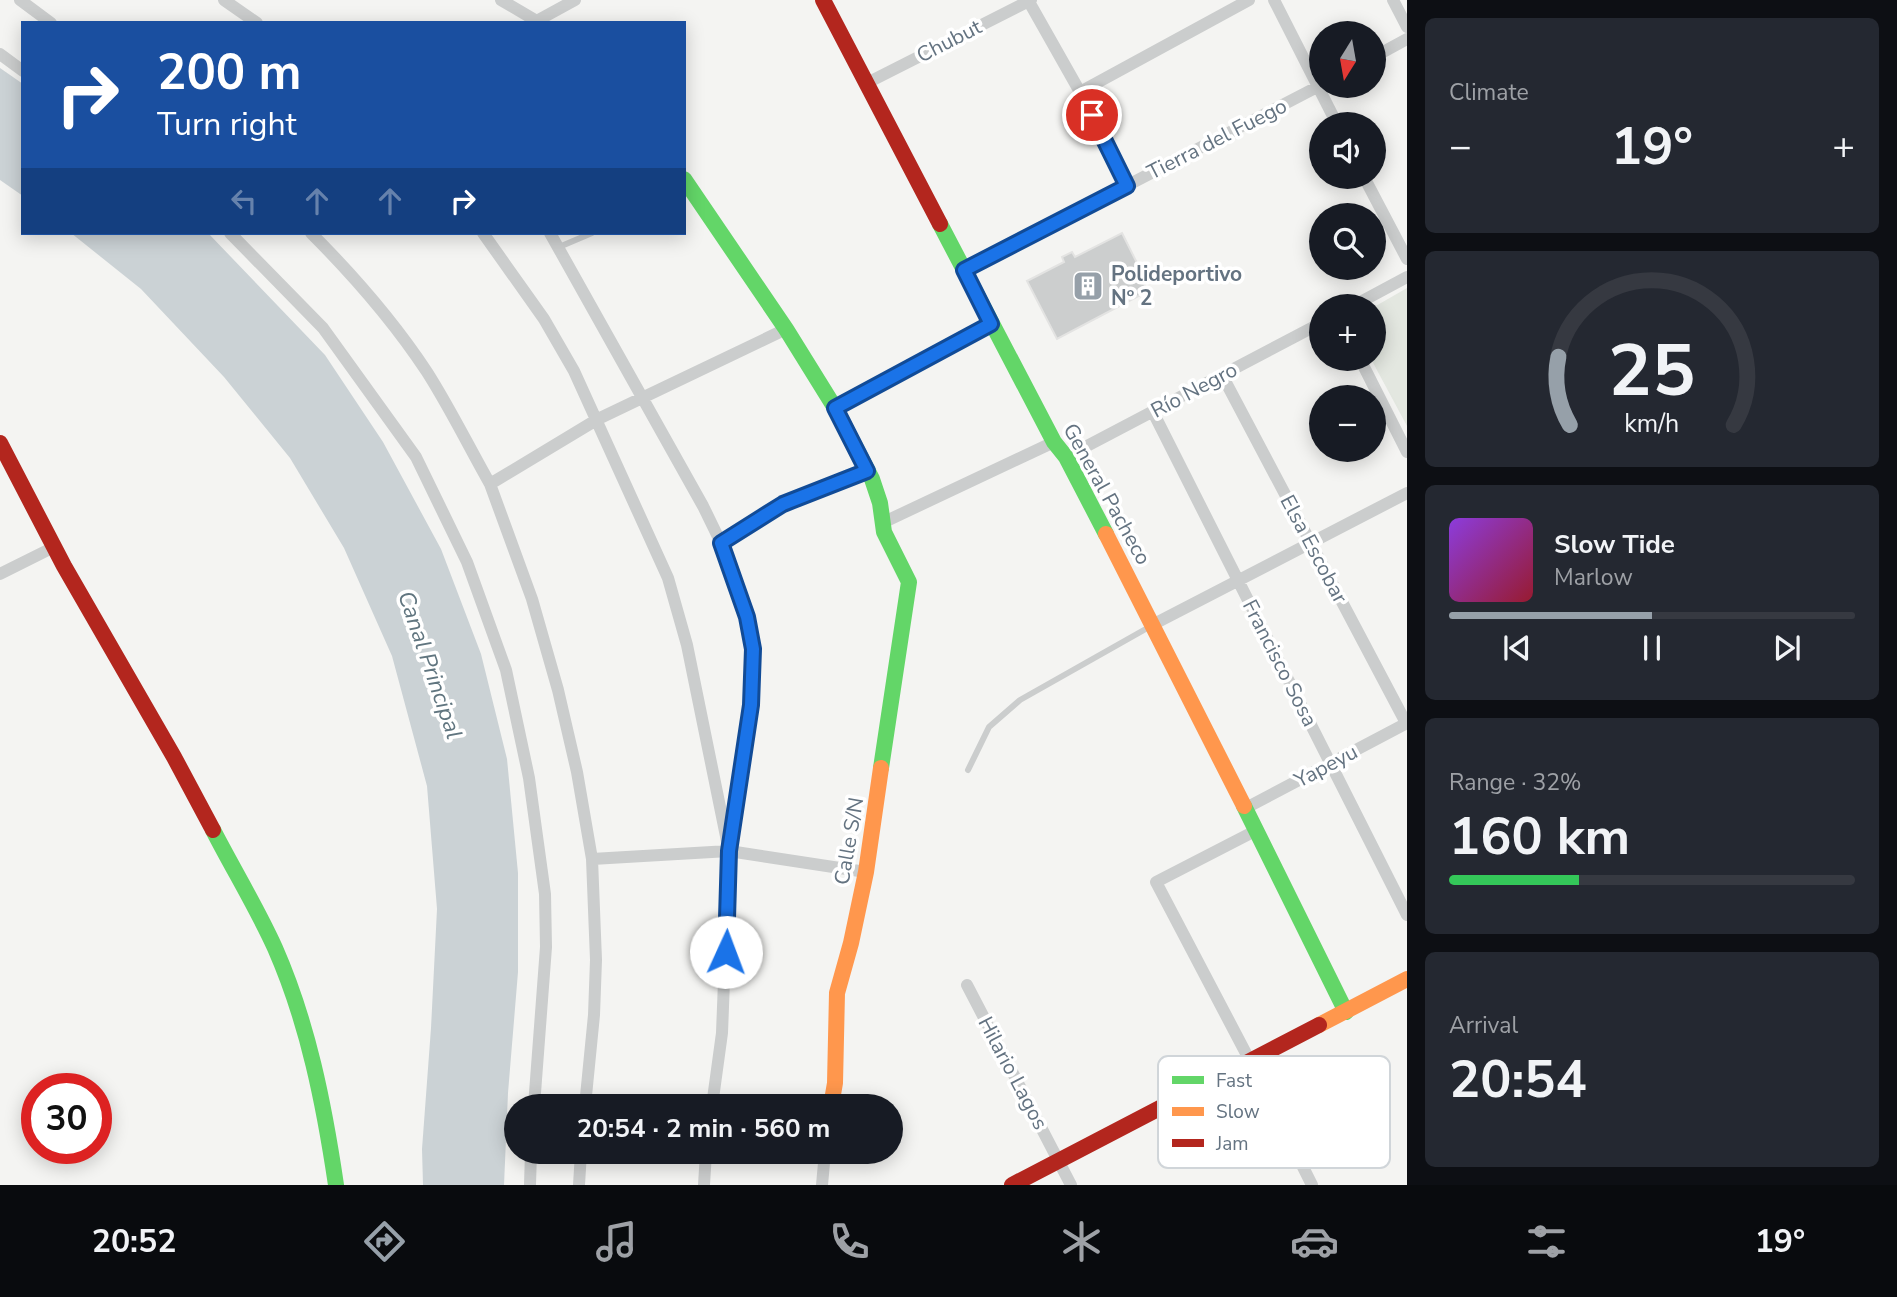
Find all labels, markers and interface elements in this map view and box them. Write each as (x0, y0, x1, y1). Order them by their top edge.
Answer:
street label: Chubut (912, 13, 987, 69)
north arrow (1309, 21, 1386, 98)
map controls (1309, 21, 1386, 462)
text: 200 m (157, 39, 301, 106)
icon: right (42, 49, 133, 140)
text: Climate (1449, 77, 1529, 108)
pin (1062, 85, 1122, 145)
street label: Tierra del Fuego (1142, 92, 1292, 186)
icon: arrive (1073, 96, 1111, 134)
text: Turn right (157, 103, 297, 146)
text: 19° (1611, 111, 1693, 182)
button: sound (1309, 112, 1386, 189)
text: − (1449, 121, 1472, 172)
text: + (1832, 121, 1855, 172)
icon: left (225, 182, 263, 220)
icon: ahead (298, 182, 336, 220)
icon: ahead (371, 182, 409, 220)
icon: right (444, 182, 482, 220)
button: search (1309, 203, 1386, 280)
place label: Polideportivo Nº 2 (1111, 260, 1242, 312)
building icon: Polideportivo Nº 2 (1071, 269, 1105, 303)
button: + (1309, 294, 1386, 371)
text: 25 (1608, 322, 1696, 422)
street label: Río Negro (1146, 356, 1242, 424)
button: − (1309, 385, 1386, 462)
text: km/h (1624, 407, 1680, 441)
street label: General Pacheco (1057, 418, 1157, 570)
street label: Elsa Escobar (1274, 490, 1355, 609)
text: Slow Tide (1554, 527, 1675, 562)
text: Marlow (1554, 562, 1633, 593)
water label: Canal Principal (390, 587, 470, 743)
street label: Francisco Sosa (1236, 595, 1324, 731)
icon: previous (1498, 629, 1536, 667)
icon: pause (1633, 629, 1671, 667)
icon: next (1768, 629, 1806, 667)
street label: Yapeyu (1289, 738, 1363, 795)
text: Range · 32% (1449, 767, 1581, 798)
street label: Calle S/N (828, 795, 870, 887)
text: 160 km (1449, 801, 1630, 872)
position arrow (689, 915, 763, 989)
text: Arrival (1449, 1010, 1518, 1041)
street label: Hilario Lagos (971, 1012, 1055, 1134)
text: 20:54 (1449, 1044, 1587, 1115)
legend (1158, 1056, 1390, 1168)
text: Fast (1216, 1068, 1252, 1094)
speed limit sign: 30 (21, 1073, 112, 1164)
text: Slow (1216, 1099, 1260, 1125)
text: 20:54 · 2 min · 560 m (577, 1111, 830, 1146)
text: Jam (1215, 1131, 1249, 1157)
icon: directions (360, 1217, 409, 1266)
icon: music (592, 1217, 641, 1266)
icon: phone (825, 1217, 874, 1266)
icon: climate (1057, 1217, 1106, 1266)
icon: car (1290, 1217, 1339, 1266)
icon: filters (1522, 1217, 1571, 1266)
text: 20:52 (92, 1220, 176, 1263)
text: 19° (1755, 1220, 1805, 1263)

